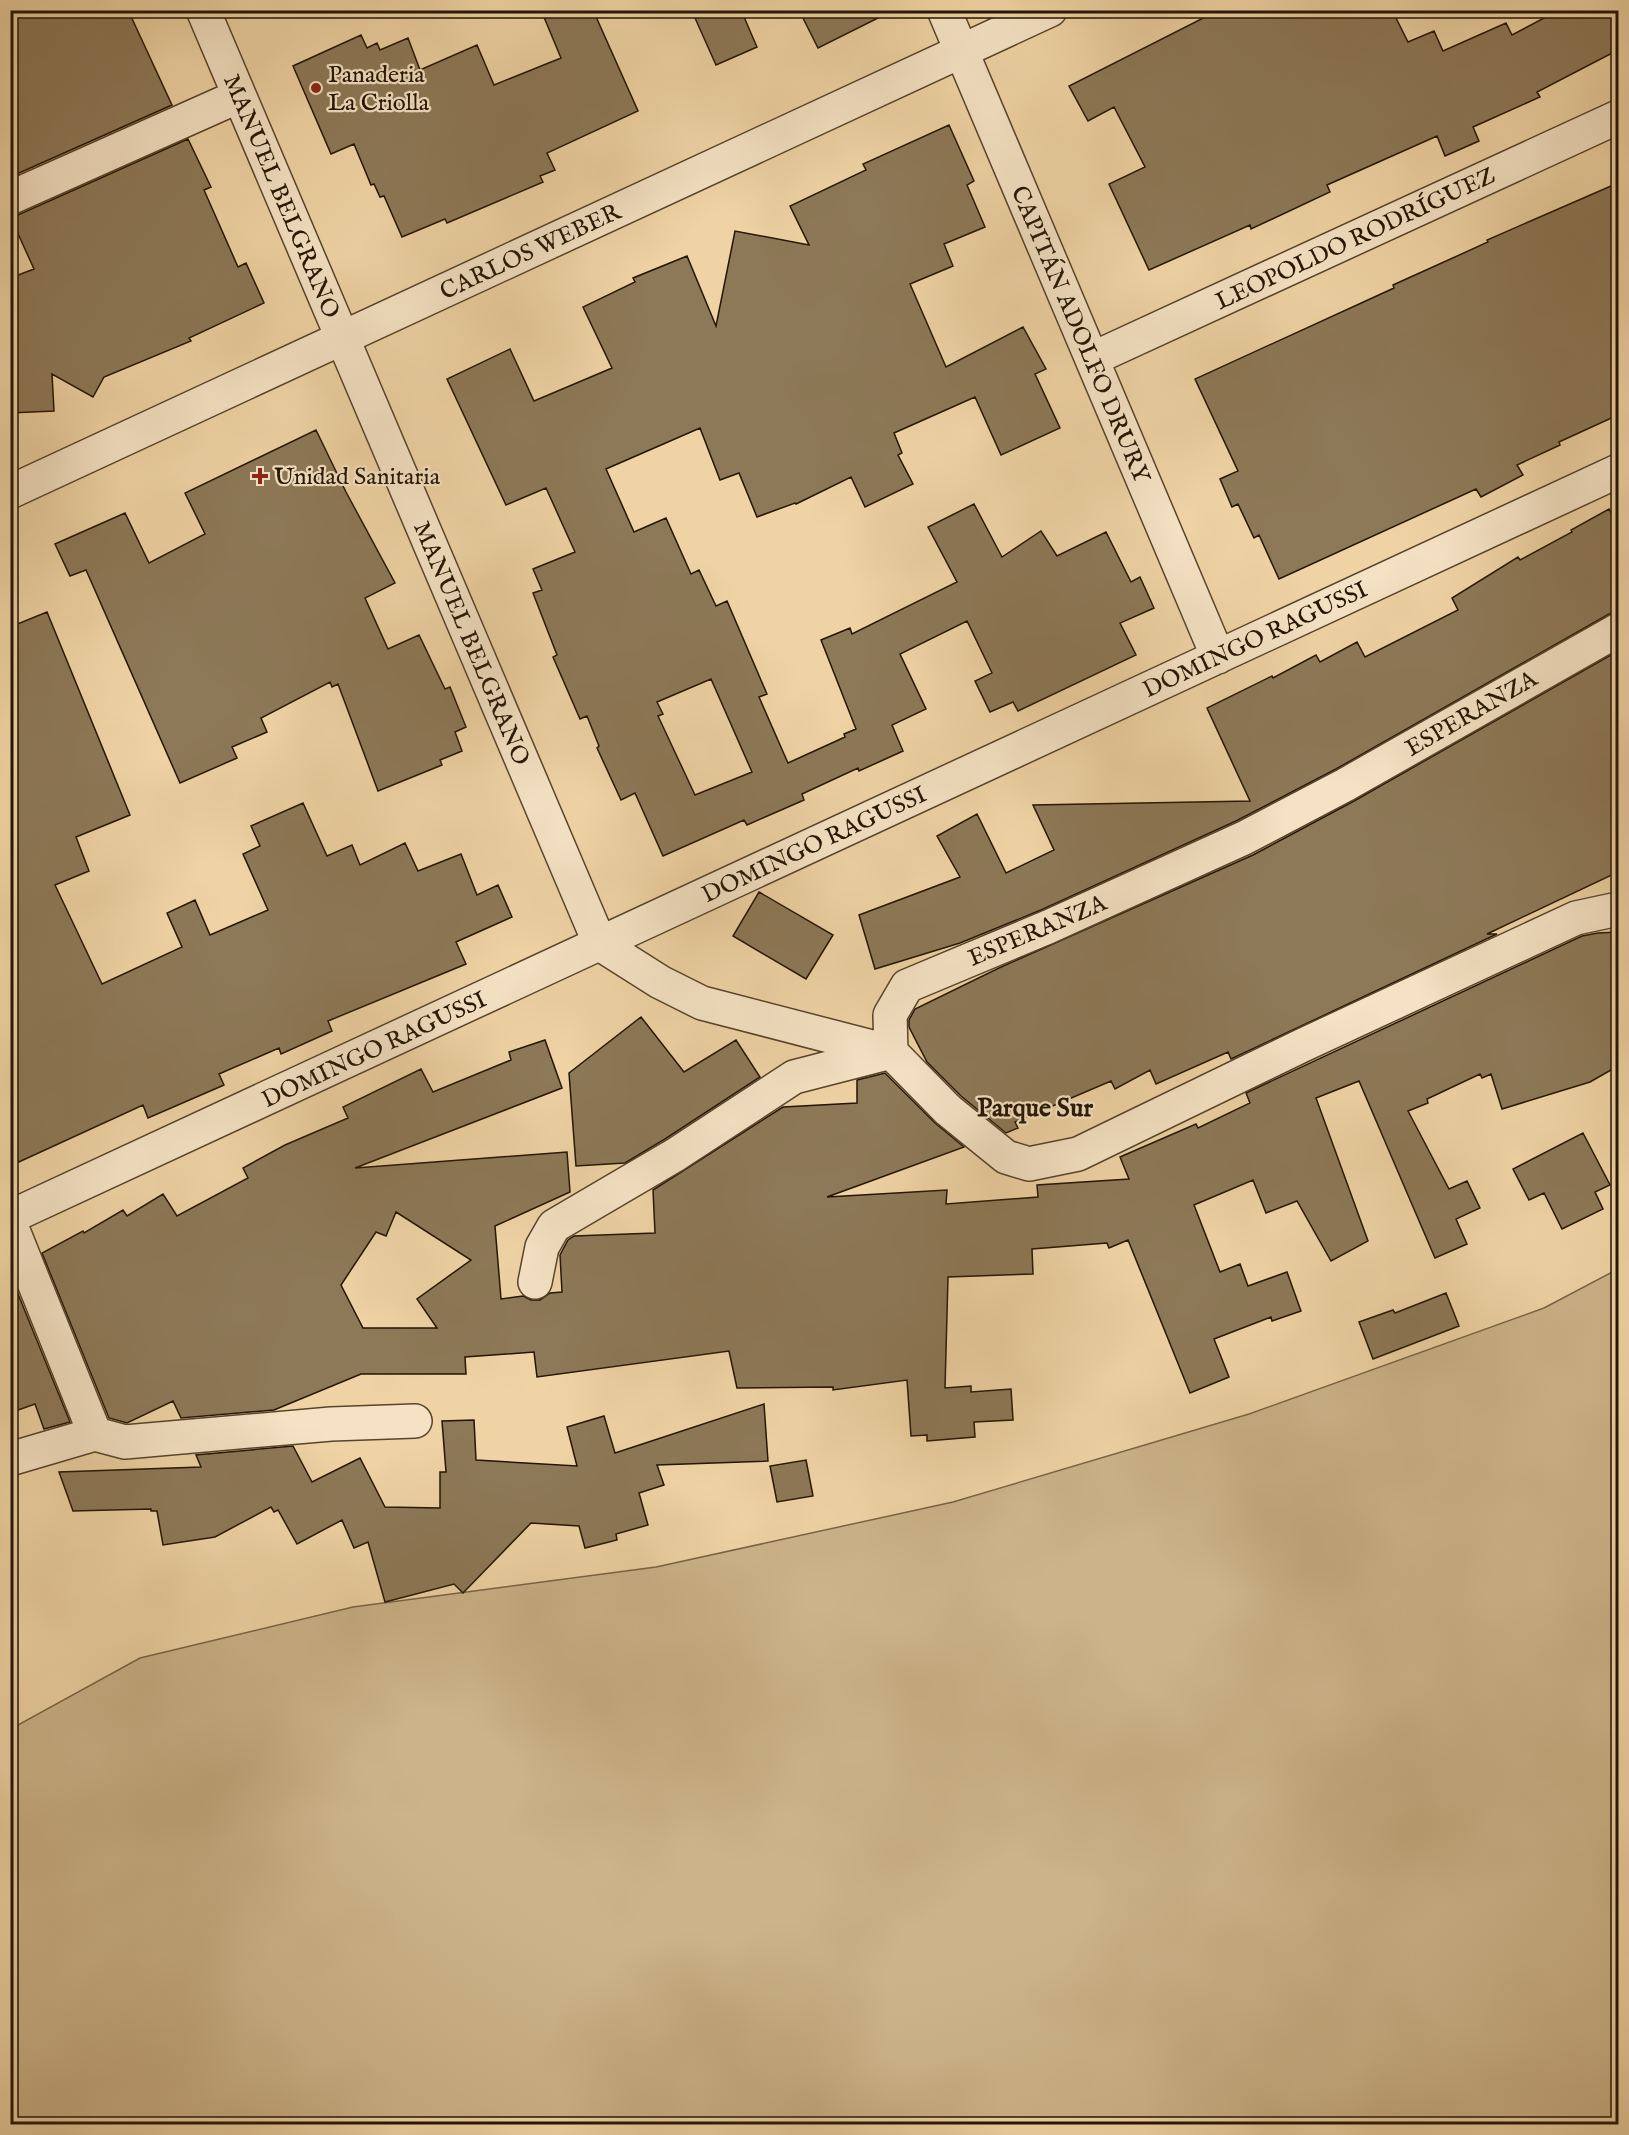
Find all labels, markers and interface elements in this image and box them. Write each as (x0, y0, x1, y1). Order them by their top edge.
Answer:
place label: Panaderia La Criolla (328, 60, 430, 119)
street label: MANUEL BELGRANO (215, 70, 346, 323)
marker: Panaderia La Criolla (309, 81, 323, 95)
street label: LEOPOLDO RODRÍGUEZ (1211, 161, 1501, 318)
street label: CAPITÁN ADOLFO DRURY (1003, 181, 1157, 489)
street label: CARLOS WEBER (435, 197, 627, 308)
place label: Unidad Sanitaria (274, 462, 441, 493)
marker: Unidad Sanitaria (251, 467, 269, 485)
street label: MANUEL BELGRANO (405, 517, 536, 770)
street label: DOMINGO RAGUSSI (1138, 575, 1373, 706)
street label: ESPERANZA (1400, 664, 1544, 765)
street label: DOMINGO RAGUSSI (697, 780, 932, 911)
street label: ESPERANZA (964, 888, 1112, 974)
street label: DOMINGO RAGUSSI (257, 985, 492, 1116)
district label: Parque Sur (977, 1092, 1093, 1125)

